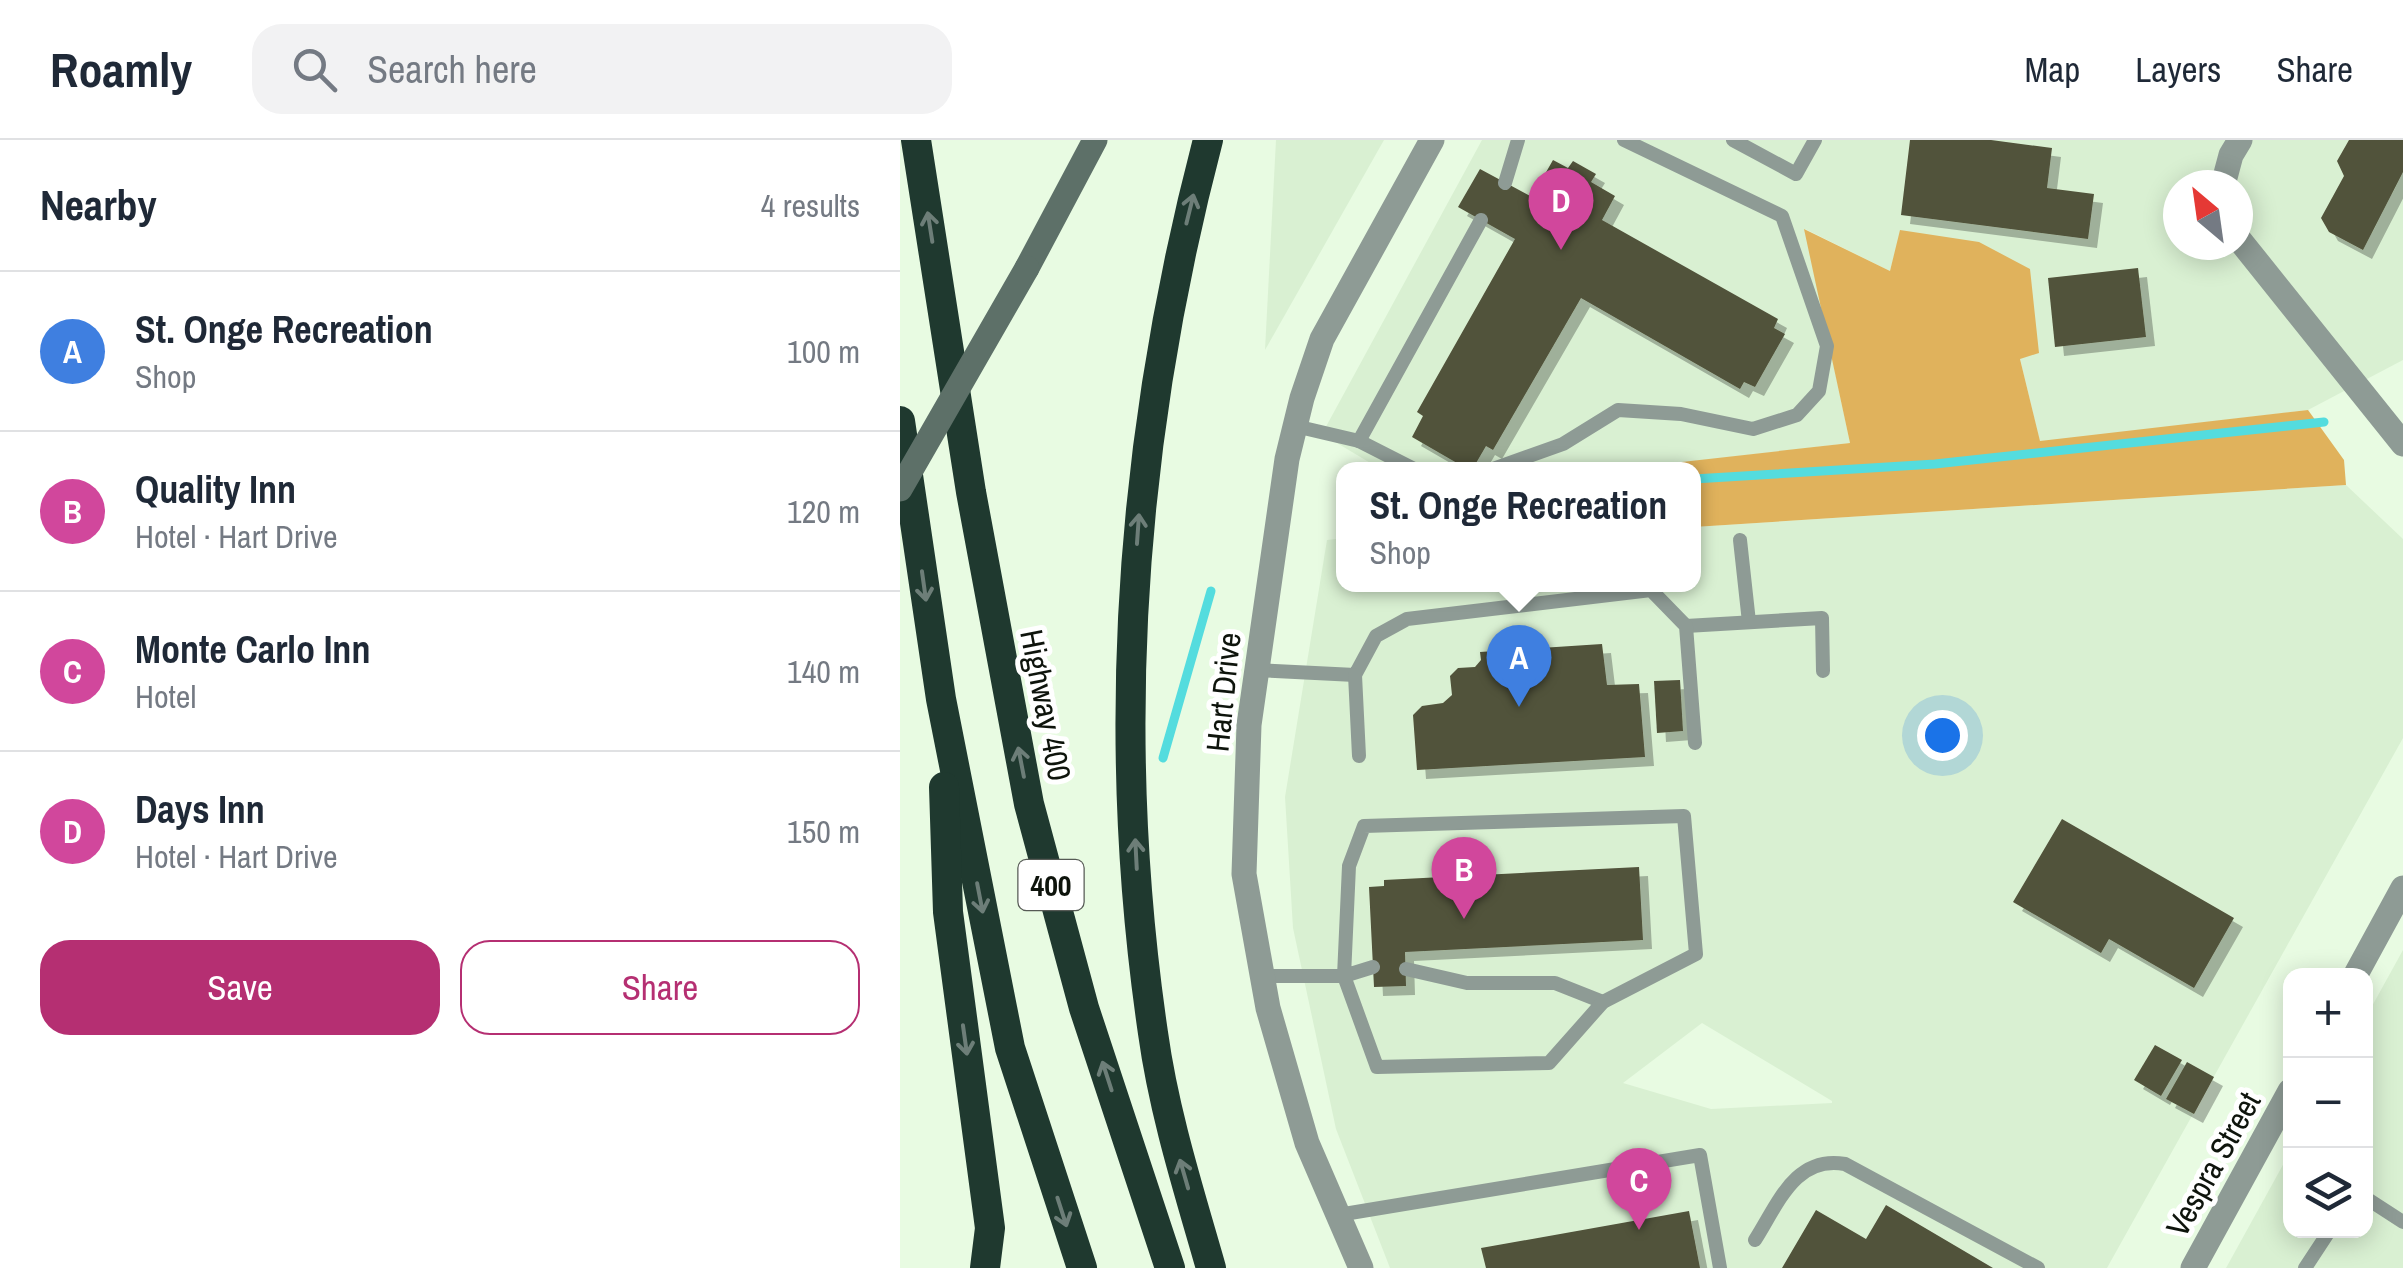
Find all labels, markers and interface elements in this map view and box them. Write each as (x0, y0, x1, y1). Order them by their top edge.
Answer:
search box (252, 24, 952, 114)
text: Roamly (50, 37, 192, 102)
icon: search (287, 42, 342, 97)
text: Search here (367, 44, 537, 95)
text: Map (2024, 46, 2080, 93)
text: Layers (2135, 46, 2221, 93)
text: Share (2276, 46, 2353, 93)
pin: D (1528, 168, 1594, 250)
north arrow (2163, 170, 2253, 260)
text: Nearby (40, 177, 157, 233)
text: 4 results (761, 184, 860, 227)
one-way arrow (1182, 194, 1200, 226)
one-way arrow (920, 212, 938, 244)
text: St. Onge Recreation (135, 304, 433, 355)
text: A (63, 330, 82, 373)
text: 100 m (787, 330, 860, 373)
text: Shop (135, 355, 196, 398)
popup (1336, 462, 1701, 592)
text: Quality Inn (135, 464, 296, 515)
text: St. Onge Recreation (1370, 480, 1667, 531)
text: B (63, 490, 82, 533)
text: 120 m (787, 490, 860, 533)
one-way arrow (1129, 514, 1148, 546)
text: Hotel · Hart Drive (135, 515, 338, 558)
text: Shop (1370, 531, 1431, 574)
one-way arrow (916, 570, 934, 602)
text: Monte Carlo Inn (135, 624, 370, 675)
pin: A (1486, 624, 1552, 707)
street label: Highway 400 (1010, 626, 1082, 784)
street label: Hart Drive (1195, 630, 1251, 754)
text: C (63, 650, 82, 693)
text: 140 m (787, 650, 860, 693)
text: Hotel (135, 675, 196, 718)
your location (1917, 710, 1968, 761)
one-way arrow (1010, 747, 1029, 779)
text: Days Inn (135, 784, 265, 835)
text: D (63, 810, 82, 853)
text: 150 m (787, 810, 860, 853)
text: Hotel · Hart Drive (135, 835, 338, 878)
pin: B (1432, 836, 1496, 919)
one-way arrow (1126, 838, 1145, 870)
road number: 400 (1018, 860, 1084, 910)
one-way arrow (972, 881, 991, 913)
button: Save (40, 940, 440, 1035)
button: Share (460, 940, 860, 1035)
map controls (2283, 968, 2373, 1238)
button: + (2283, 968, 2373, 1058)
one-way arrow (956, 1023, 975, 1056)
button: − (2283, 1058, 2373, 1148)
one-way arrow (1096, 1060, 1114, 1092)
street label: Vespra Street (2156, 1084, 2270, 1244)
pin: C (1606, 1148, 1672, 1230)
button: layers (2283, 1148, 2373, 1238)
one-way arrow (1174, 1159, 1192, 1191)
one-way arrow (1054, 1195, 1072, 1227)

